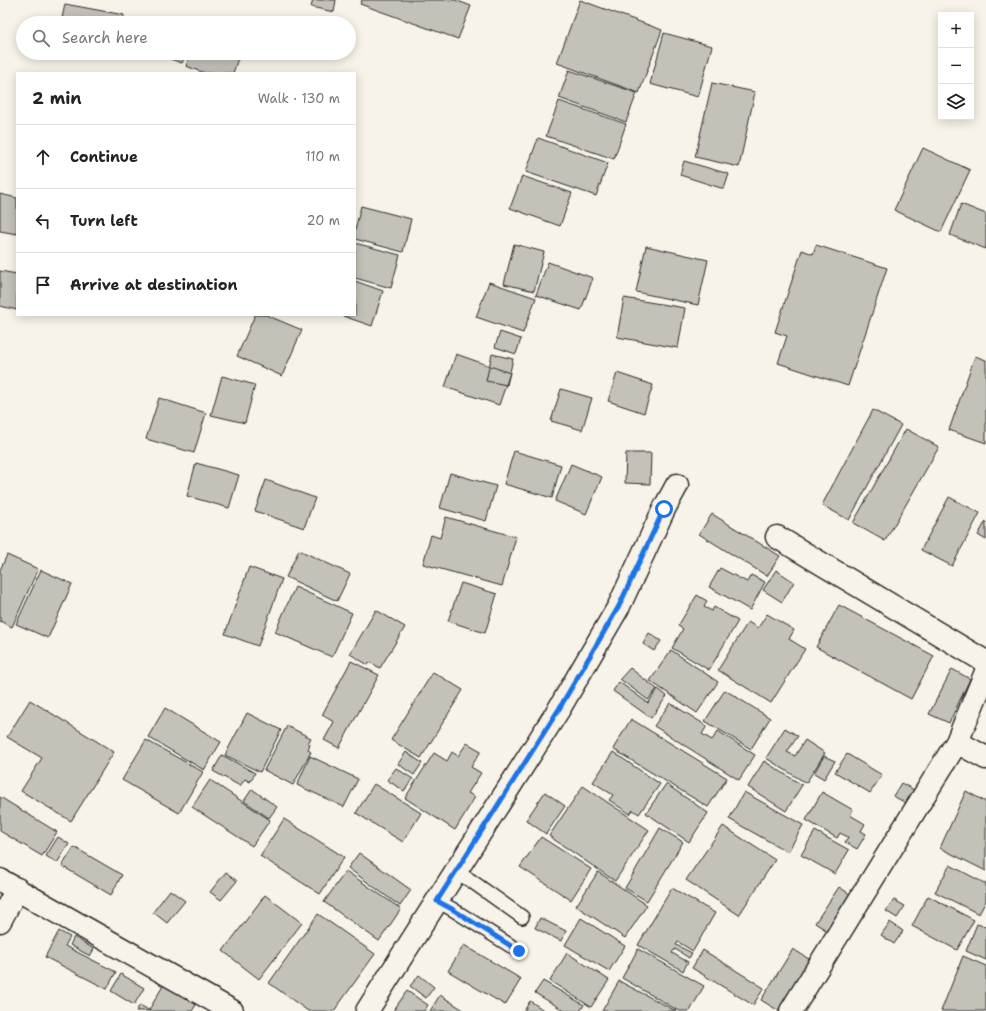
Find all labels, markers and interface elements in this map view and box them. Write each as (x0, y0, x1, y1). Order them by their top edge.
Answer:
map controls (938, 12, 974, 120)
button: + (938, 12, 974, 48)
search box (16, 16, 356, 60)
icon: search (30, 27, 52, 49)
text: Search here (62, 28, 148, 48)
button: − (938, 48, 974, 84)
button: layers (938, 84, 974, 120)
text: 2 min (32, 87, 82, 109)
text: Walk · 130 m (258, 90, 340, 107)
icon: ahead (32, 146, 54, 168)
text: Continue (70, 147, 138, 167)
text: 110 m (305, 148, 340, 165)
icon: left (32, 210, 54, 232)
text: Turn left (70, 211, 138, 231)
text: 20 m (307, 212, 340, 229)
icon: arrive (32, 274, 54, 296)
text: Arrive at destination (70, 275, 238, 295)
route start (655, 500, 673, 518)
route end (510, 942, 528, 960)

